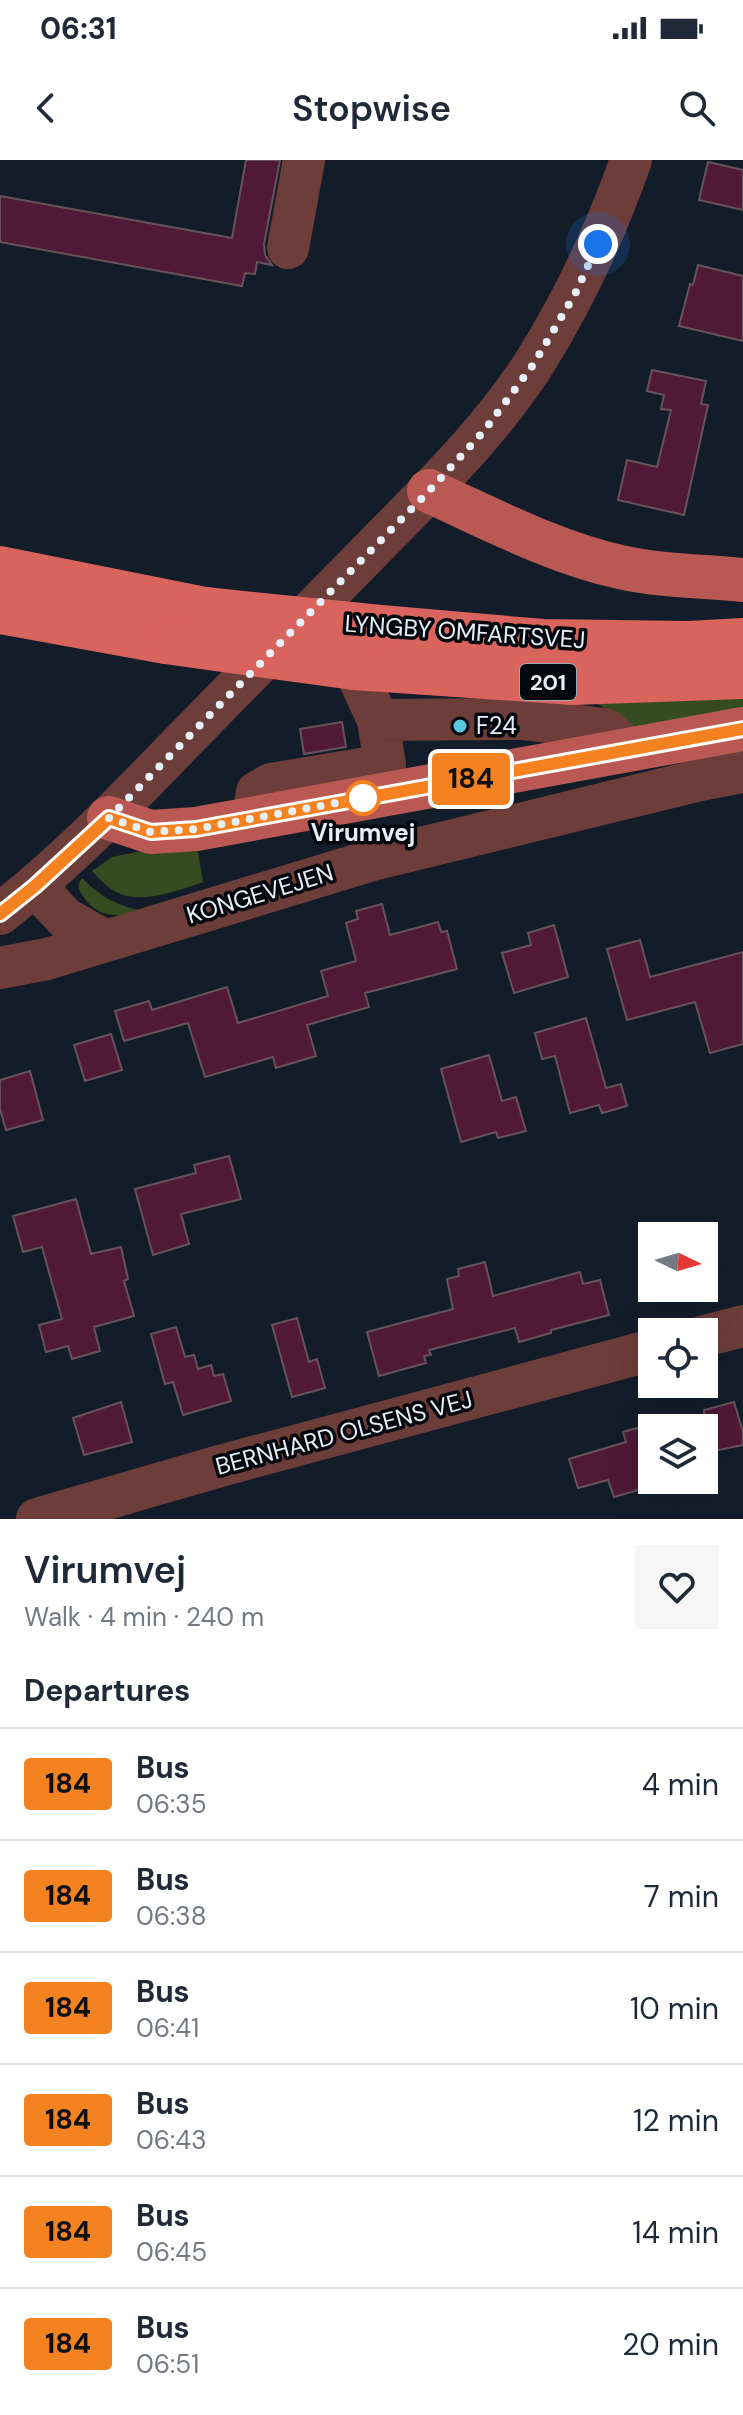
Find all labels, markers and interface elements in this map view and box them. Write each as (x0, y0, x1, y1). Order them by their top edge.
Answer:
text: 06:31 (40, 9, 117, 48)
text: Stopwise (292, 85, 451, 132)
icon: back (24, 86, 68, 130)
icon: search (675, 86, 719, 130)
your location (578, 224, 618, 264)
street label: LYNGBY OMFARTSVEJ (344, 608, 586, 655)
road number: 201 (520, 664, 576, 700)
place label: F24 (476, 710, 517, 741)
marker: F24 (451, 717, 469, 735)
line badge: 184 (425, 753, 517, 805)
text: 184 (448, 760, 494, 797)
marker: Virumvej (346, 781, 380, 815)
place label: Virumvej (311, 817, 415, 848)
street label: KONGEVEJEN (183, 857, 337, 931)
north arrow (638, 1222, 718, 1302)
map controls (638, 1222, 718, 1494)
button: locate (638, 1318, 718, 1398)
street label: BERNHARD OLSENS VEJ (212, 1383, 476, 1482)
button: layers (638, 1414, 718, 1494)
text: Virumvej (24, 1545, 186, 1595)
button: heart (635, 1545, 719, 1629)
text: Walk · 4 min · 240 m (24, 1600, 264, 1634)
text: Departures (24, 1671, 190, 1710)
text: Bus (136, 1748, 190, 1787)
text: 184 (45, 1765, 91, 1802)
text: 4 min (642, 1765, 719, 1804)
text: 06:35 (136, 1787, 207, 1821)
text: Bus (136, 1860, 190, 1899)
text: 184 (45, 1877, 91, 1914)
text: 7 min (644, 1877, 719, 1916)
text: 06:38 (136, 1899, 207, 1933)
text: Bus (136, 1972, 190, 2011)
text: 184 (45, 1989, 91, 2026)
text: 10 min (630, 1989, 719, 2028)
text: 06:41 (136, 2011, 199, 2045)
text: Bus (136, 2084, 190, 2123)
text: 184 (45, 2101, 91, 2138)
text: 12 min (633, 2101, 719, 2140)
text: 06:43 (136, 2123, 207, 2157)
text: Bus (136, 2196, 190, 2235)
text: 184 (45, 2213, 91, 2250)
text: 14 min (632, 2213, 719, 2252)
text: 06:45 (136, 2235, 207, 2269)
text: Bus (136, 2308, 190, 2347)
text: 184 (45, 2325, 91, 2362)
text: 20 min (622, 2325, 719, 2364)
text: 06:51 (136, 2347, 199, 2381)

